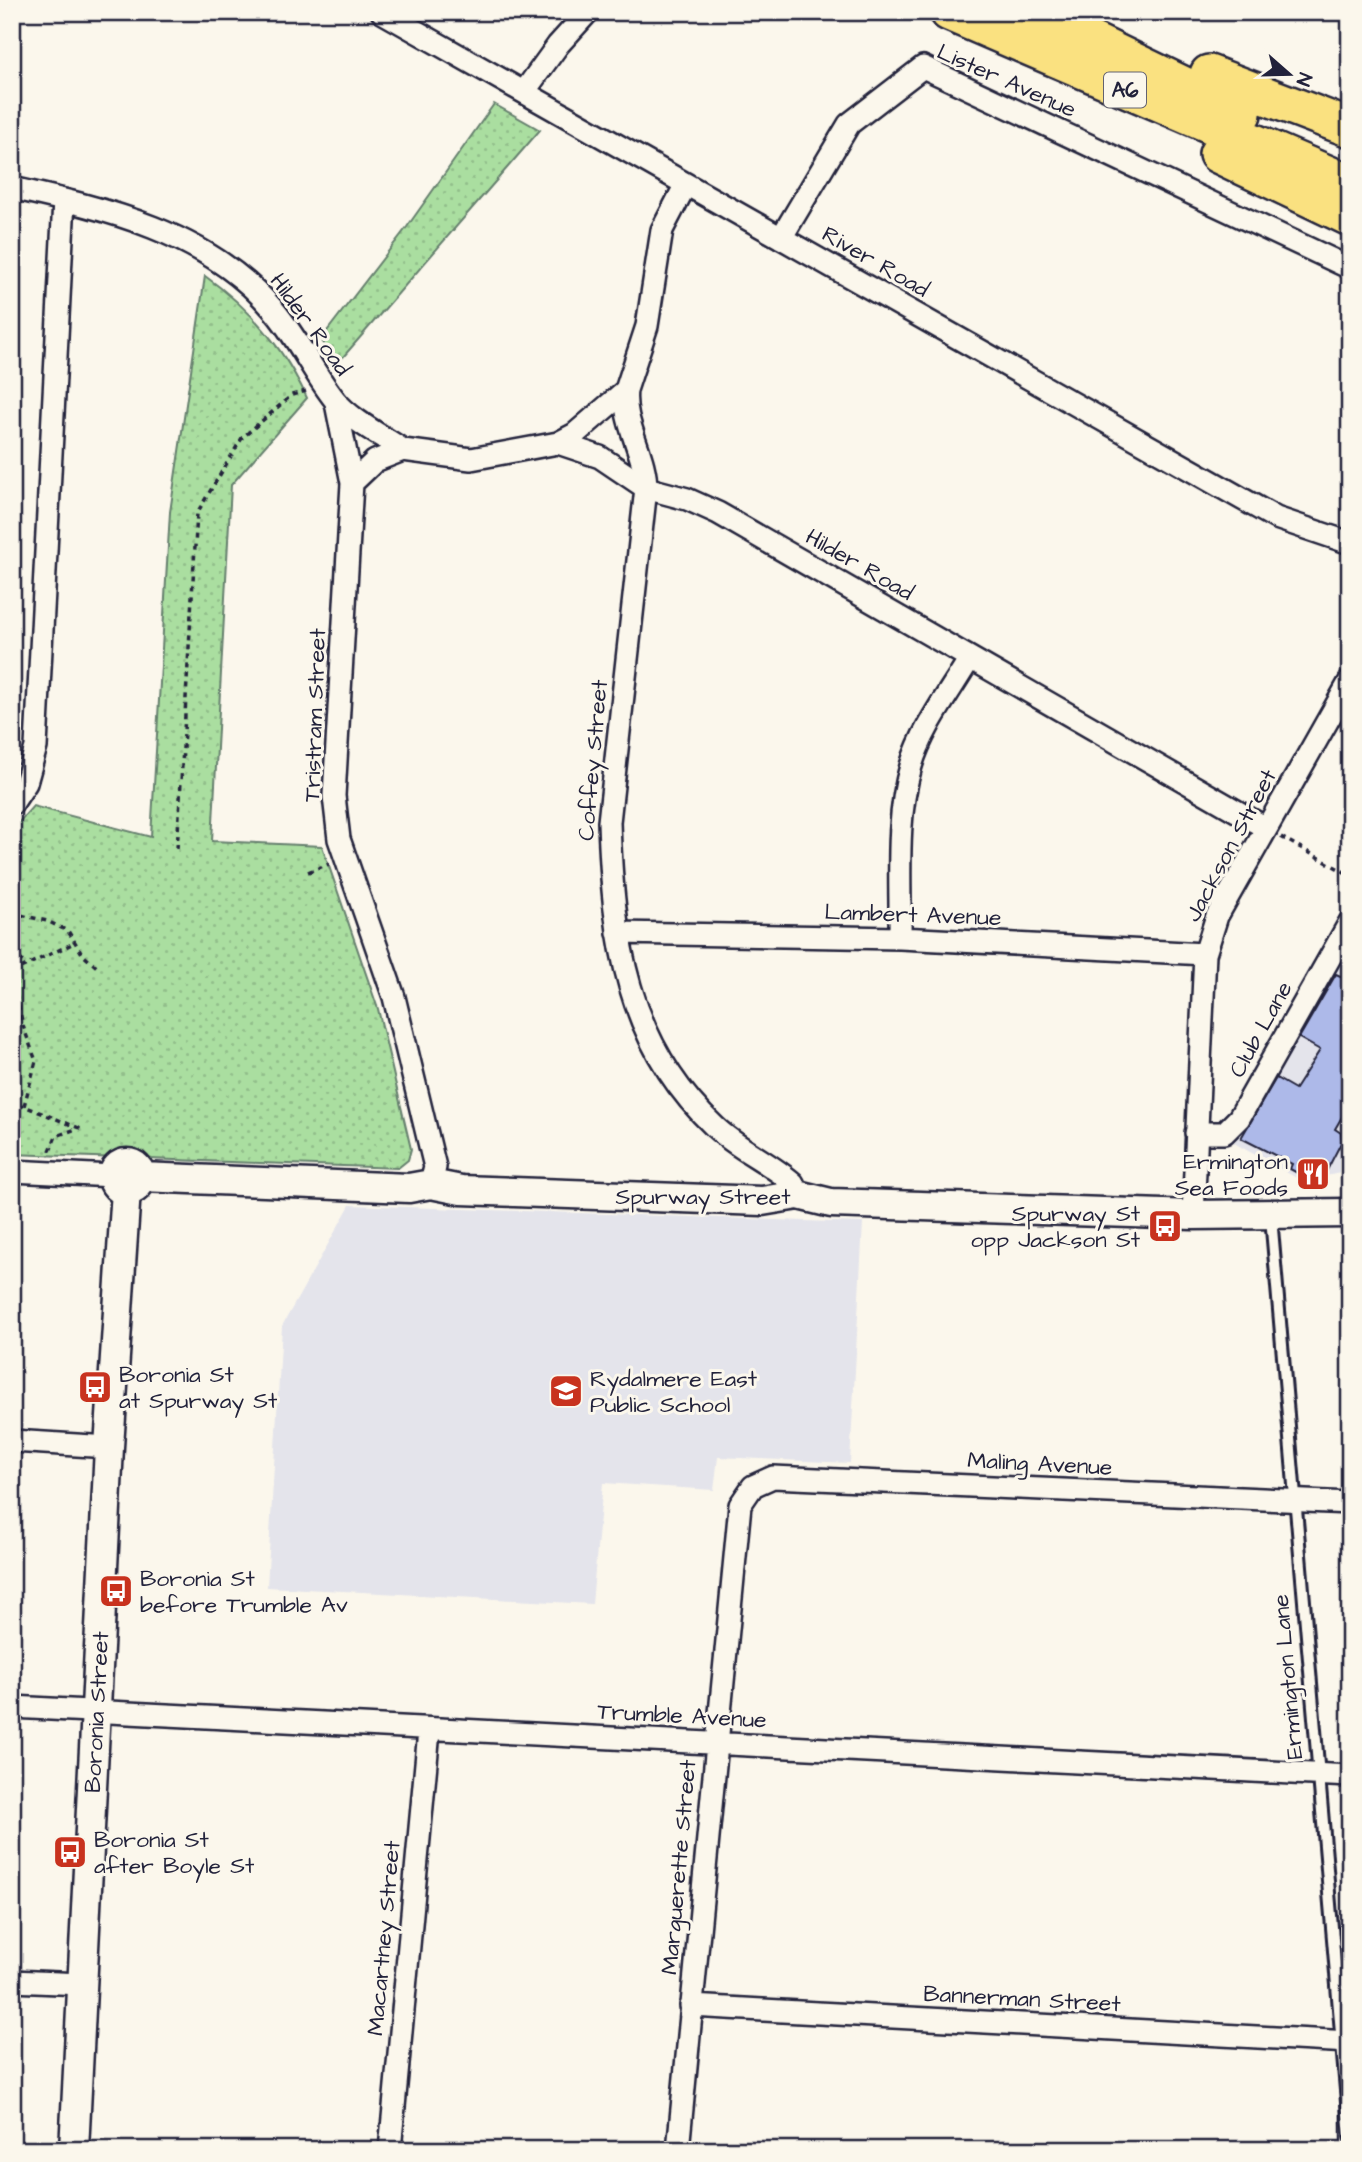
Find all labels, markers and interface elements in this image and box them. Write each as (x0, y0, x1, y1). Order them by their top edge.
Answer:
street label: Lister Avenue (932, 36, 1081, 126)
north arrow (1254, 38, 1324, 108)
text: N (1289, 69, 1318, 90)
road number: A6 (1104, 72, 1146, 108)
street label: River Road (816, 218, 935, 306)
street label: Hilder Road (262, 267, 359, 383)
street label: Hilder Road (800, 521, 920, 609)
street label: Tristram Street (296, 627, 334, 802)
street label: Coffey Street (570, 677, 617, 842)
street label: Jackson Street (1177, 763, 1285, 927)
street label: Lambert Avenue (824, 896, 1002, 934)
street label: Club Lane (1221, 976, 1300, 1083)
place label: Ermington Sea Foods (1175, 1146, 1288, 1204)
restaurant icon: Ermington Sea Foods (1294, 1155, 1332, 1193)
street label: Spurway Street (615, 1181, 791, 1214)
place label: Spurway St opp Jackson St (970, 1198, 1141, 1256)
bus stop icon: Spurway St opp Jackson St (1146, 1207, 1184, 1245)
place label: Boronia St at Spurway St (119, 1359, 278, 1418)
place label: Rydalmere East Public School (590, 1363, 758, 1421)
bus stop icon: Boronia St at Spurway St (76, 1368, 114, 1406)
school or university icon: Rydalmere East Public School (547, 1372, 585, 1410)
street label: Maling Avenue (967, 1444, 1113, 1485)
place label: Boronia St before Trumble Av (140, 1563, 348, 1621)
bus stop icon: Boronia St before Trumble Av (97, 1572, 135, 1610)
street label: Ermington Lane (1265, 1593, 1312, 1761)
street label: Boronia Street (77, 1630, 117, 1794)
street label: Trumble Avenue (596, 1696, 767, 1736)
street label: Marguerette Street (654, 1758, 705, 1976)
place label: Boronia St after Boyle St (94, 1824, 255, 1883)
bus stop icon: Boronia St after Boyle St (51, 1833, 89, 1871)
street label: Macartney Street (360, 1839, 410, 2037)
street label: Bannerman Street (923, 1978, 1122, 2020)

